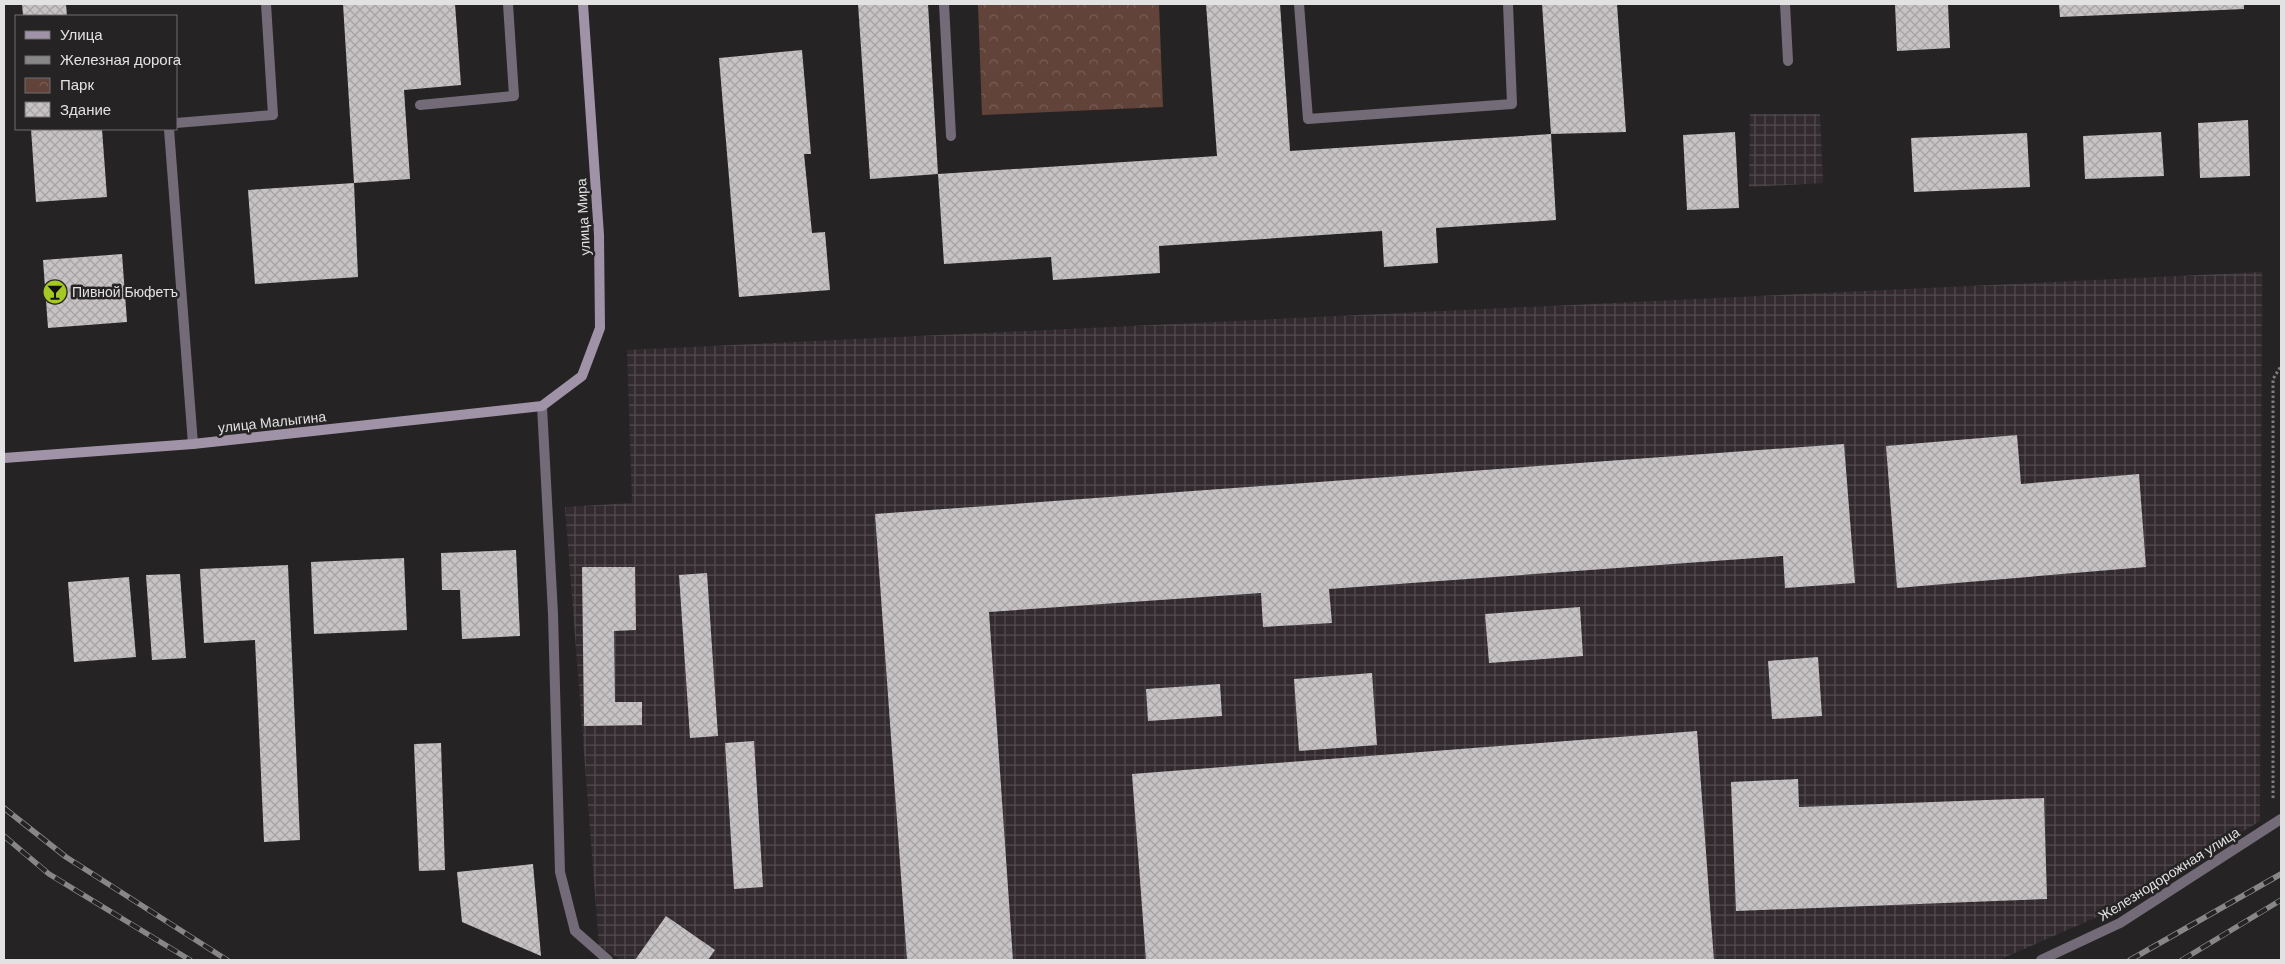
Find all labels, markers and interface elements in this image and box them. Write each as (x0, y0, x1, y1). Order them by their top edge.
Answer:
legend (15, 15, 178, 130)
text: Улица (60, 25, 103, 45)
text: Железная дорога (60, 50, 182, 70)
text: Парк (60, 75, 94, 95)
text: Здание (60, 100, 111, 120)
street label: улица Мира (572, 178, 594, 256)
bar icon: Пивной Бюфетъ (42, 279, 68, 305)
place label: Пивной Бюфетъ (72, 283, 178, 301)
street label: улица Малыгина (217, 407, 327, 437)
street label: Железнодорожная улица (2095, 823, 2243, 925)

